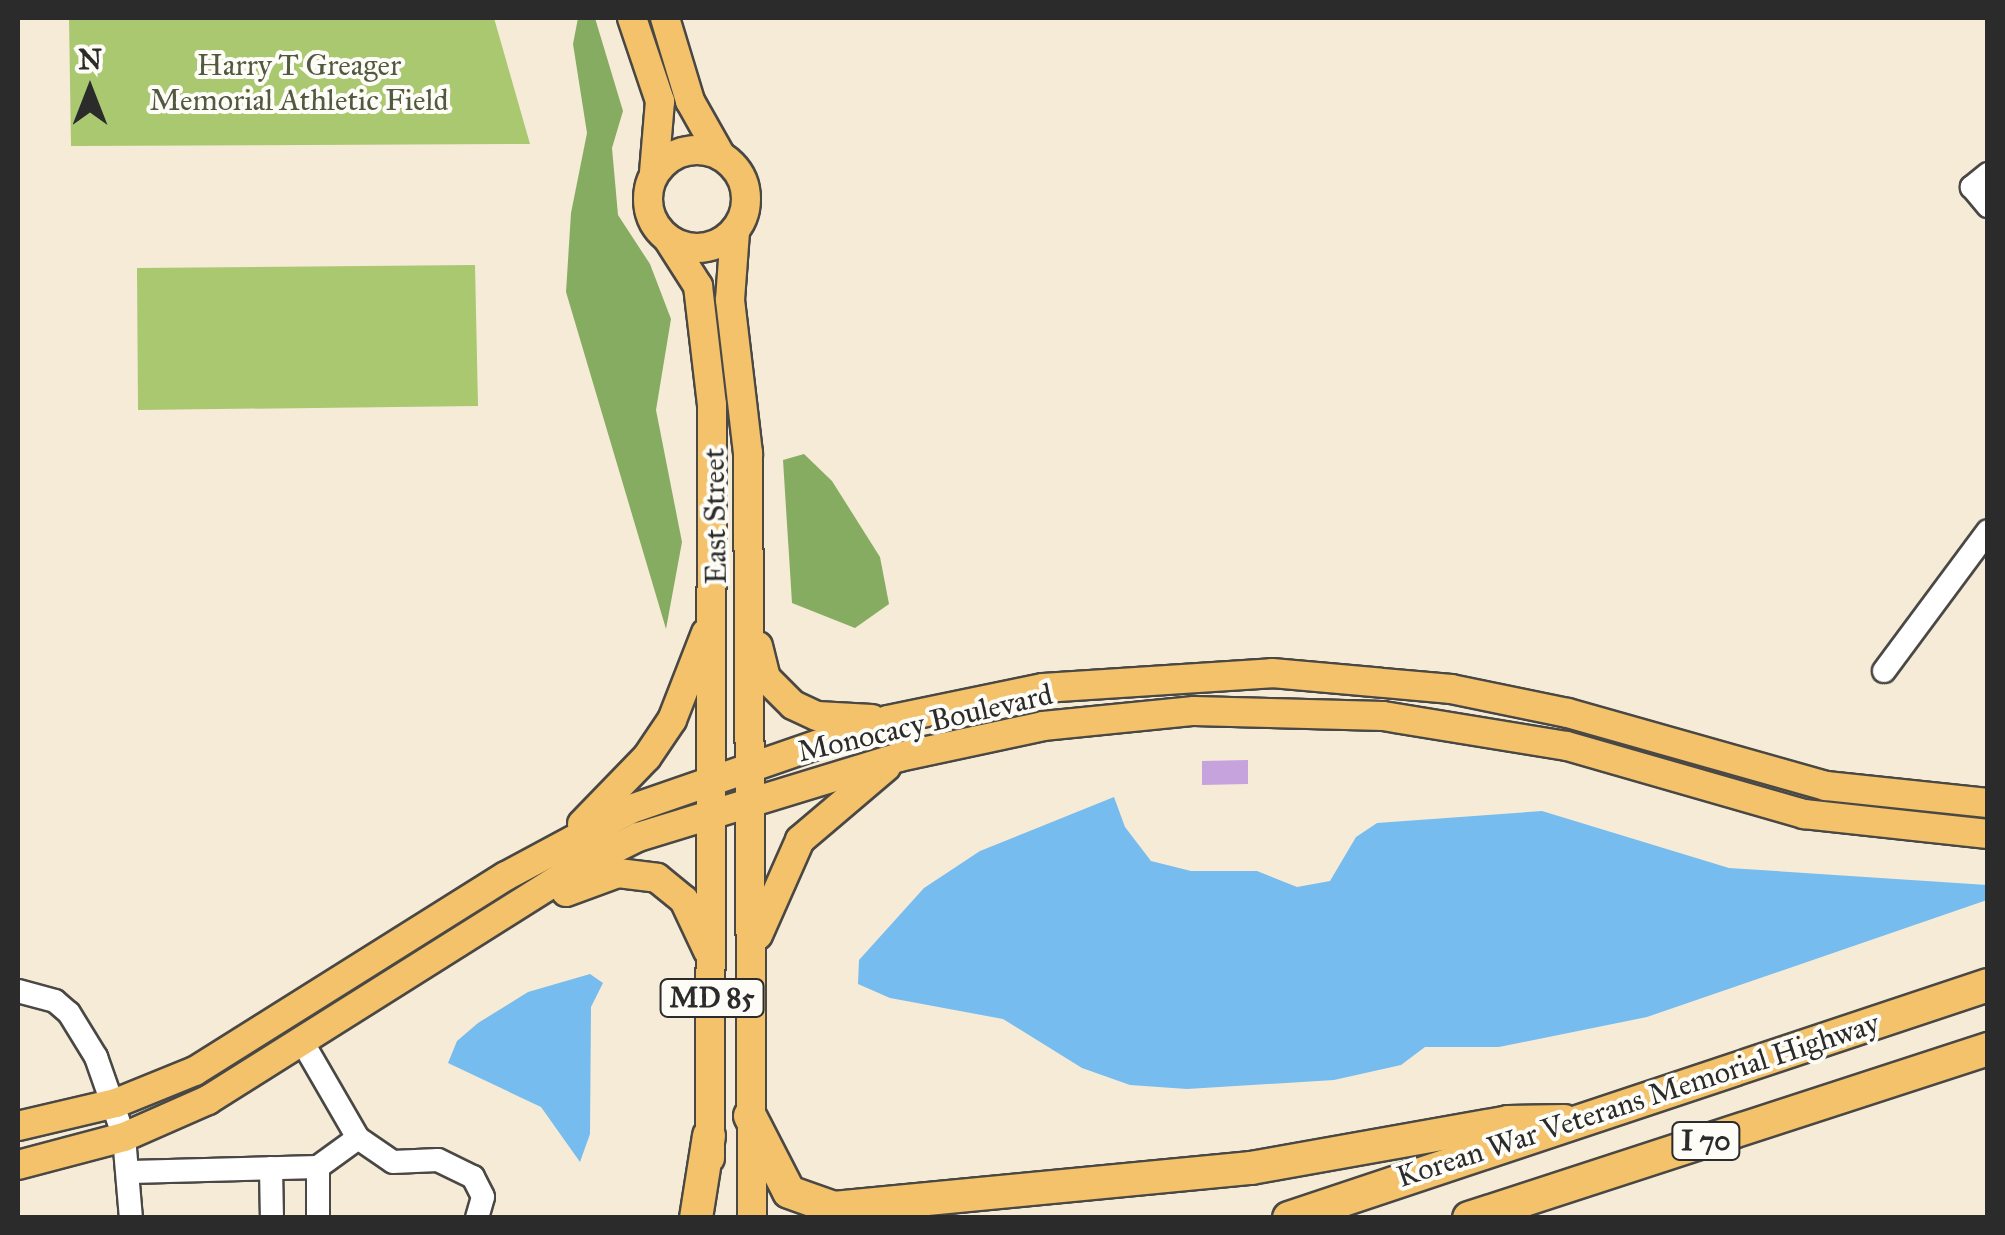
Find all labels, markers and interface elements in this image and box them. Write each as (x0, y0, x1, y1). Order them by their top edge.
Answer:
north arrow (40, 40, 140, 140)
text: N (78, 42, 102, 77)
park label: Harry T Greager Memorial Athletic Field (149, 47, 449, 118)
street label: East Street (696, 447, 734, 585)
street label: Monocacy Boulevard (794, 676, 1056, 770)
road number: MD 85 (660, 975, 764, 1021)
street label: Korean War Veterans Memorial Highway (1392, 1005, 1884, 1195)
road number: I 70 (1671, 1118, 1741, 1164)

